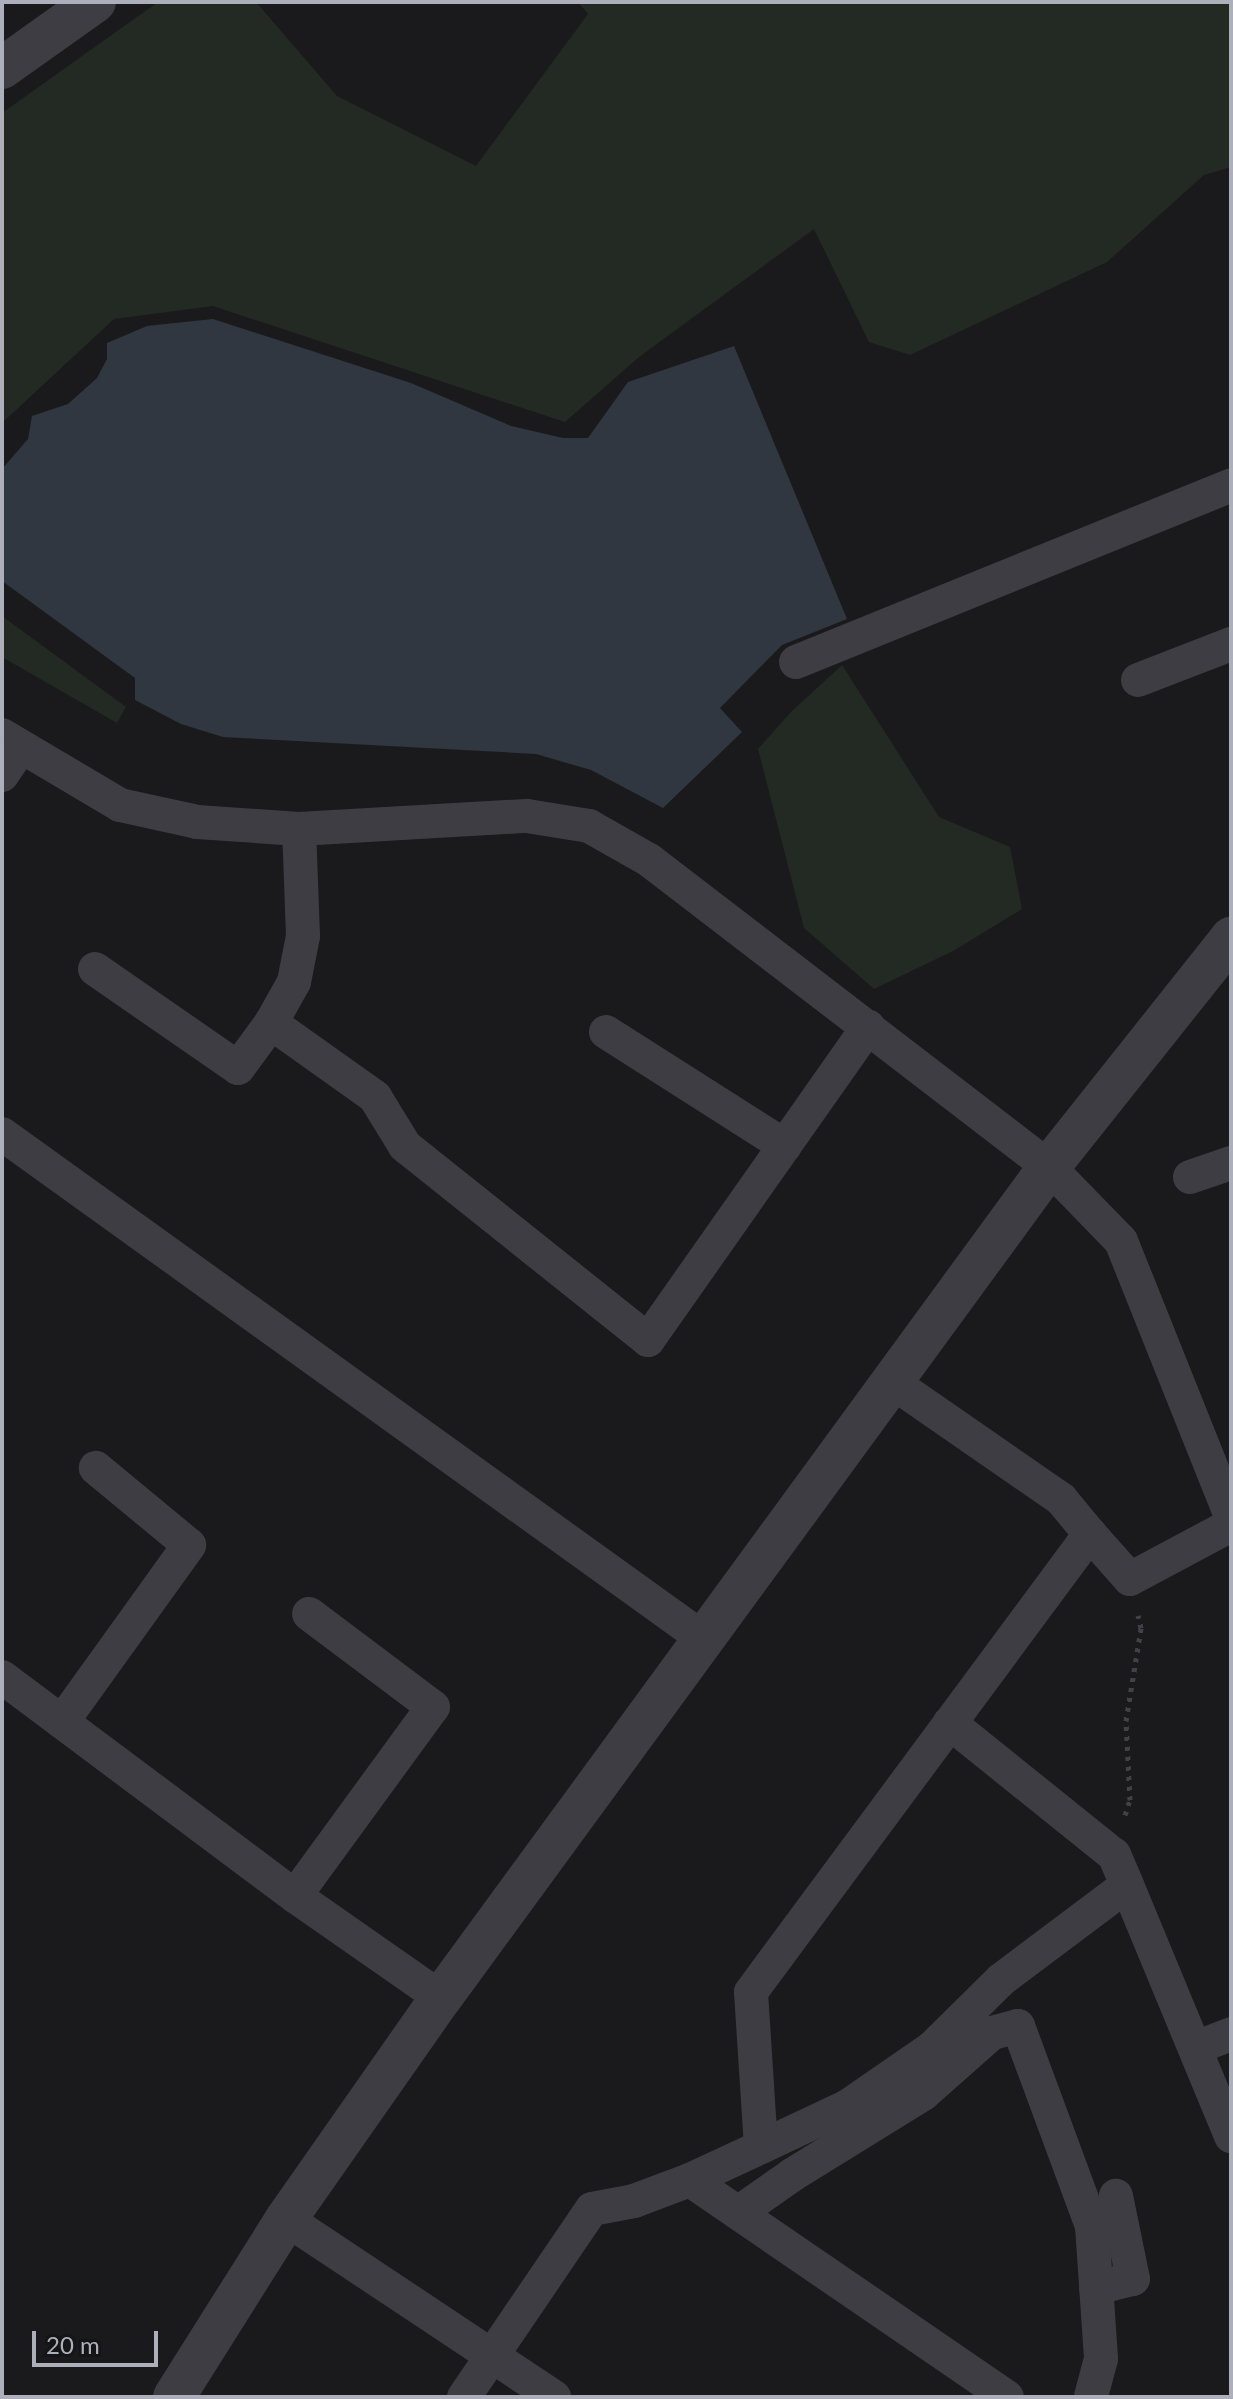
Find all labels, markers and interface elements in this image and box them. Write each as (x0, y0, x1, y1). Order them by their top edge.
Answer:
scale bar (36, 2315, 162, 2365)
text: 20 m (46, 2330, 100, 2359)

